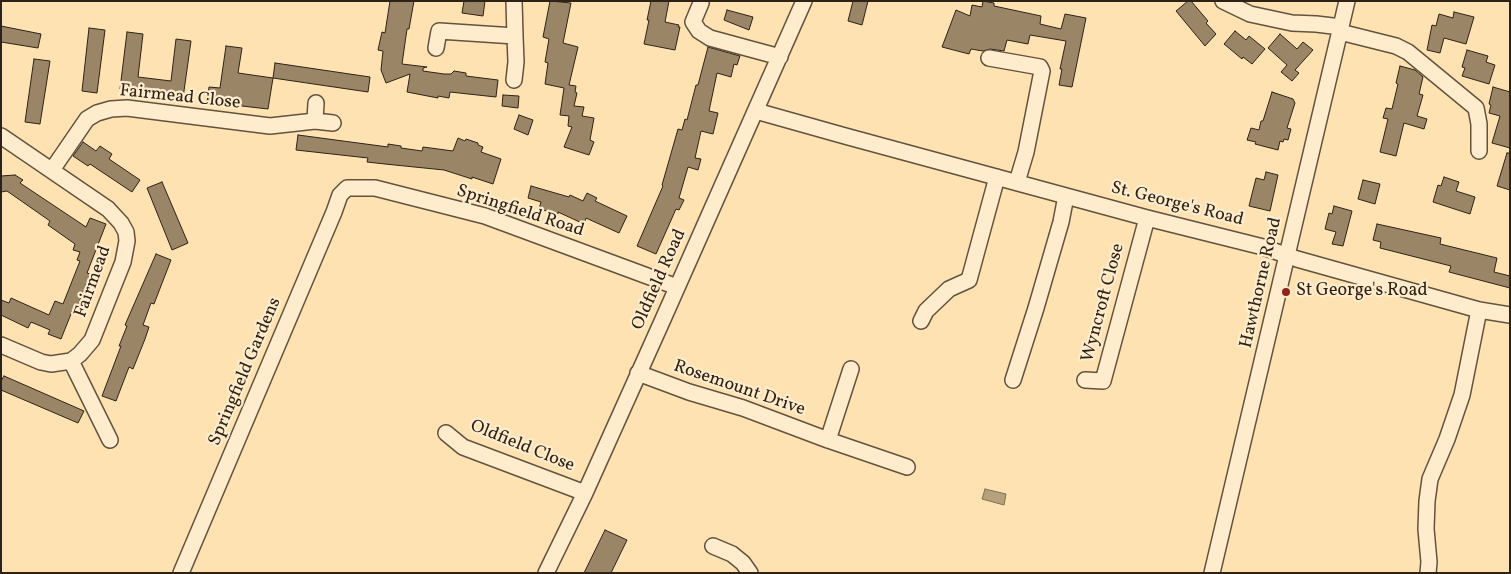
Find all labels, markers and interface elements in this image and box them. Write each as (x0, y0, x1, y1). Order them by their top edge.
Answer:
street label: Fairmead Close (119, 81, 241, 115)
street label: St. George's Road (1109, 178, 1245, 232)
street label: Springfield Road (454, 181, 586, 243)
street label: Hawthorne Road (1236, 215, 1288, 351)
street label: Oldfield Road (628, 226, 692, 334)
street label: Wyncroft Close (1078, 241, 1130, 365)
street label: Fairmead (71, 243, 117, 321)
place label: St George's Road (1296, 281, 1428, 303)
marker: St George's Road (1280, 286, 1292, 298)
street label: Springfield Gardens (205, 295, 287, 449)
street label: Rosemount Drive (670, 356, 808, 422)
street label: Oldfield Close (467, 416, 577, 478)

